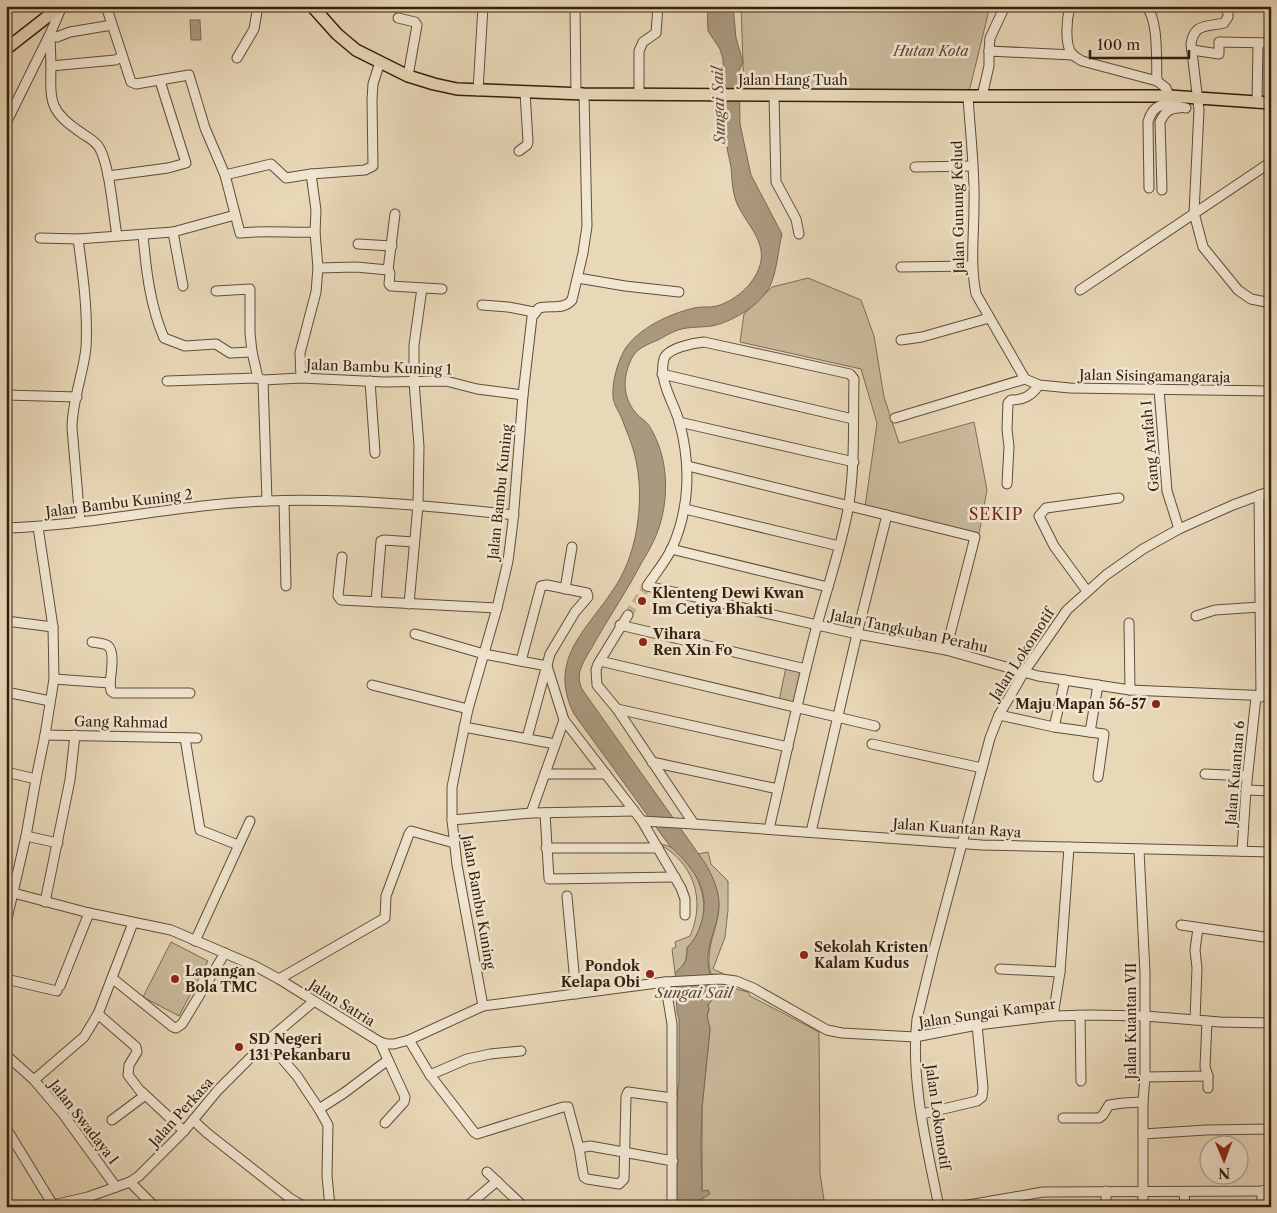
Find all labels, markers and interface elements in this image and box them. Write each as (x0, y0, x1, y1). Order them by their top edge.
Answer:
scale bar (1090, 28, 1188, 60)
text: 100 m (1097, 35, 1140, 54)
park label: Hutan Kota (892, 42, 969, 60)
water label: Sungai Sail (708, 64, 729, 145)
street label: Jalan Hang Tuah (736, 71, 848, 89)
street label: Jalan Gunung Kelud (948, 140, 968, 276)
street label: Jalan Bambu Kuning 1 (304, 355, 452, 379)
street label: Jalan Sisingamangaraja (1077, 366, 1231, 386)
street label: Gang Arafah I (1137, 400, 1163, 492)
street label: Jalan Bambu Kuning (484, 423, 516, 562)
street label: Jalan Bambu Kuning 2 (43, 485, 193, 521)
district label: SEKIP (969, 504, 1023, 524)
place label: Klenteng Dewi Kwan Im Cetiya Bhakti (652, 584, 805, 618)
marker: Klenteng Dewi Kwan Im Cetiya Bhakti (636, 595, 648, 607)
street label: Jalan Lokomotif (985, 603, 1059, 705)
street label: Jalan Tangkuban Perahu (826, 605, 990, 657)
place label: Vihara Ren Xin Fo (652, 625, 733, 659)
marker: Vihara Ren Xin Fo (637, 636, 649, 648)
place label: Maju Mapan 56-57 (1015, 695, 1147, 713)
marker: Maju Mapan 56-57 (1150, 698, 1162, 710)
street label: Gang Rahmad (74, 712, 169, 732)
street label: Jalan Kuantan 6 (1221, 720, 1249, 828)
street label: Jalan Kuantan Raya (890, 814, 1022, 842)
street label: Jalan Bambu Kuning (458, 832, 500, 971)
place label: Sekolah Kristen Kalam Kudus (814, 938, 929, 972)
marker: Sekolah Kristen Kalam Kudus (798, 949, 810, 961)
place label: Pondok Kelapa Obi (561, 957, 641, 991)
place label: Lapangan Bola TMC (185, 962, 257, 996)
street label: Jalan Kuantan VII (1122, 963, 1140, 1081)
marker: Pondok Kelapa Obi (644, 968, 656, 980)
marker: Lapangan Bola TMC (169, 973, 181, 985)
street label: Jalan Satria (304, 975, 379, 1031)
water label: Sungai Sail (654, 983, 735, 1002)
street label: Jalan Sungai Kampar (915, 994, 1057, 1032)
place label: SD Negeri 131 Pekanbaru (249, 1030, 351, 1064)
marker: SD Negeri 131 Pekanbaru (233, 1041, 245, 1053)
street label: Jalan Lokomotif (921, 1061, 955, 1173)
street label: Jalan Perkasa (144, 1073, 217, 1152)
street label: Jalan Swadaya I (44, 1075, 123, 1168)
north arrow (1200, 1136, 1250, 1186)
text: N (1218, 1164, 1230, 1182)

